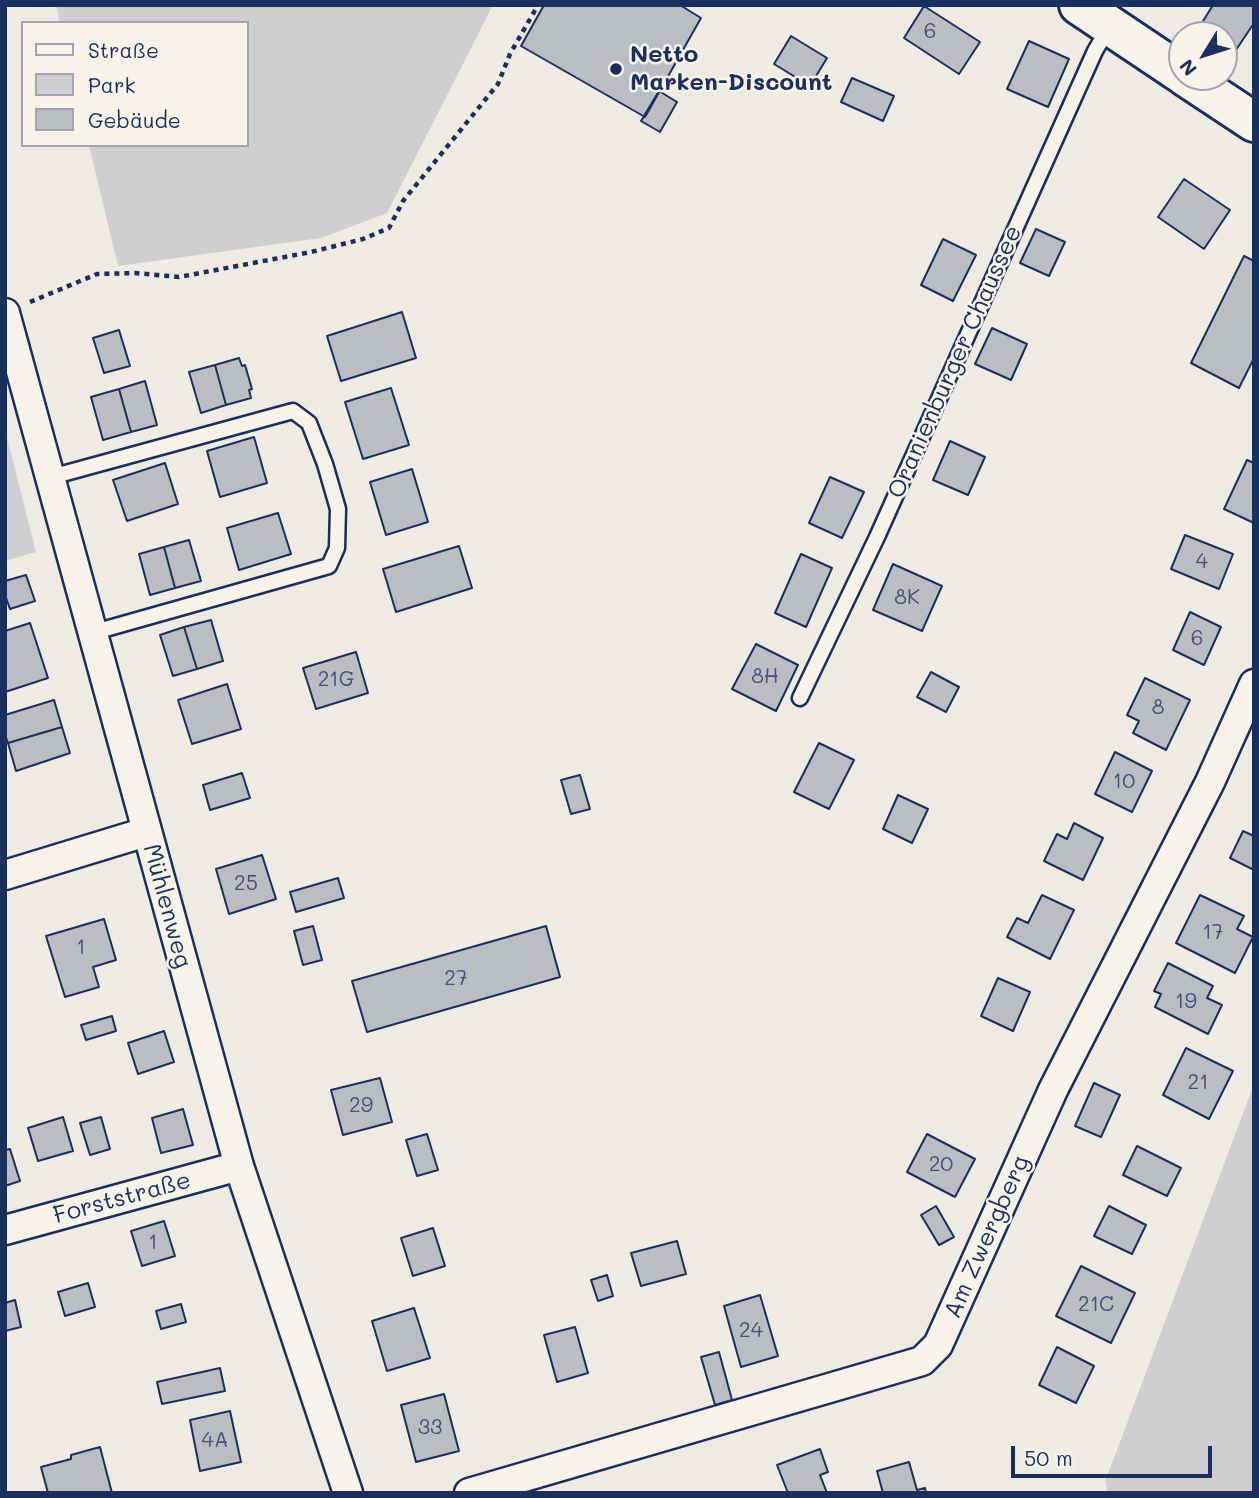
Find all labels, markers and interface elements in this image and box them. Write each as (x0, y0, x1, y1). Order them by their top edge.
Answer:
house number: 6 (924, 19, 936, 45)
legend (21, 21, 248, 147)
north arrow (1168, 21, 1238, 91)
text: Straße (88, 36, 159, 63)
place label: Netto Marken-Discount (630, 41, 832, 97)
text: N (1173, 55, 1202, 81)
marker: Netto Marken-Discount (608, 61, 624, 77)
text: Park (88, 71, 136, 98)
text: Gebäude (88, 106, 181, 133)
street label: Oranienburger Chaussee (882, 221, 1028, 503)
house number: 4 (1196, 549, 1208, 575)
house number: 8K (894, 585, 920, 611)
house number: 6 (1191, 626, 1203, 652)
house number: 8H (751, 664, 779, 690)
house number: 21G (318, 667, 354, 693)
house number: 8 (1152, 695, 1164, 721)
house number: 10 (1113, 769, 1135, 795)
street label: Mühlenweg (137, 841, 197, 971)
house number: 25 (234, 871, 258, 897)
house number: 17 (1202, 920, 1224, 946)
house number: 1 (76, 935, 86, 961)
house number: 27 (444, 966, 468, 992)
house number: 19 (1175, 989, 1197, 1015)
house number: 21 (1187, 1070, 1209, 1096)
house number: 29 (349, 1093, 373, 1119)
street label: Am Zwergberg (938, 1151, 1036, 1323)
house number: 20 (929, 1152, 953, 1178)
street label: Forststraße (50, 1166, 194, 1230)
house number: 1 (148, 1230, 158, 1256)
house number: 21C (1078, 1292, 1114, 1318)
house number: 24 (739, 1318, 763, 1344)
house number: 33 (418, 1415, 442, 1441)
house number: 4A (202, 1428, 228, 1454)
scale bar (1014, 1432, 1215, 1476)
text: 50 m (1024, 1444, 1073, 1471)

